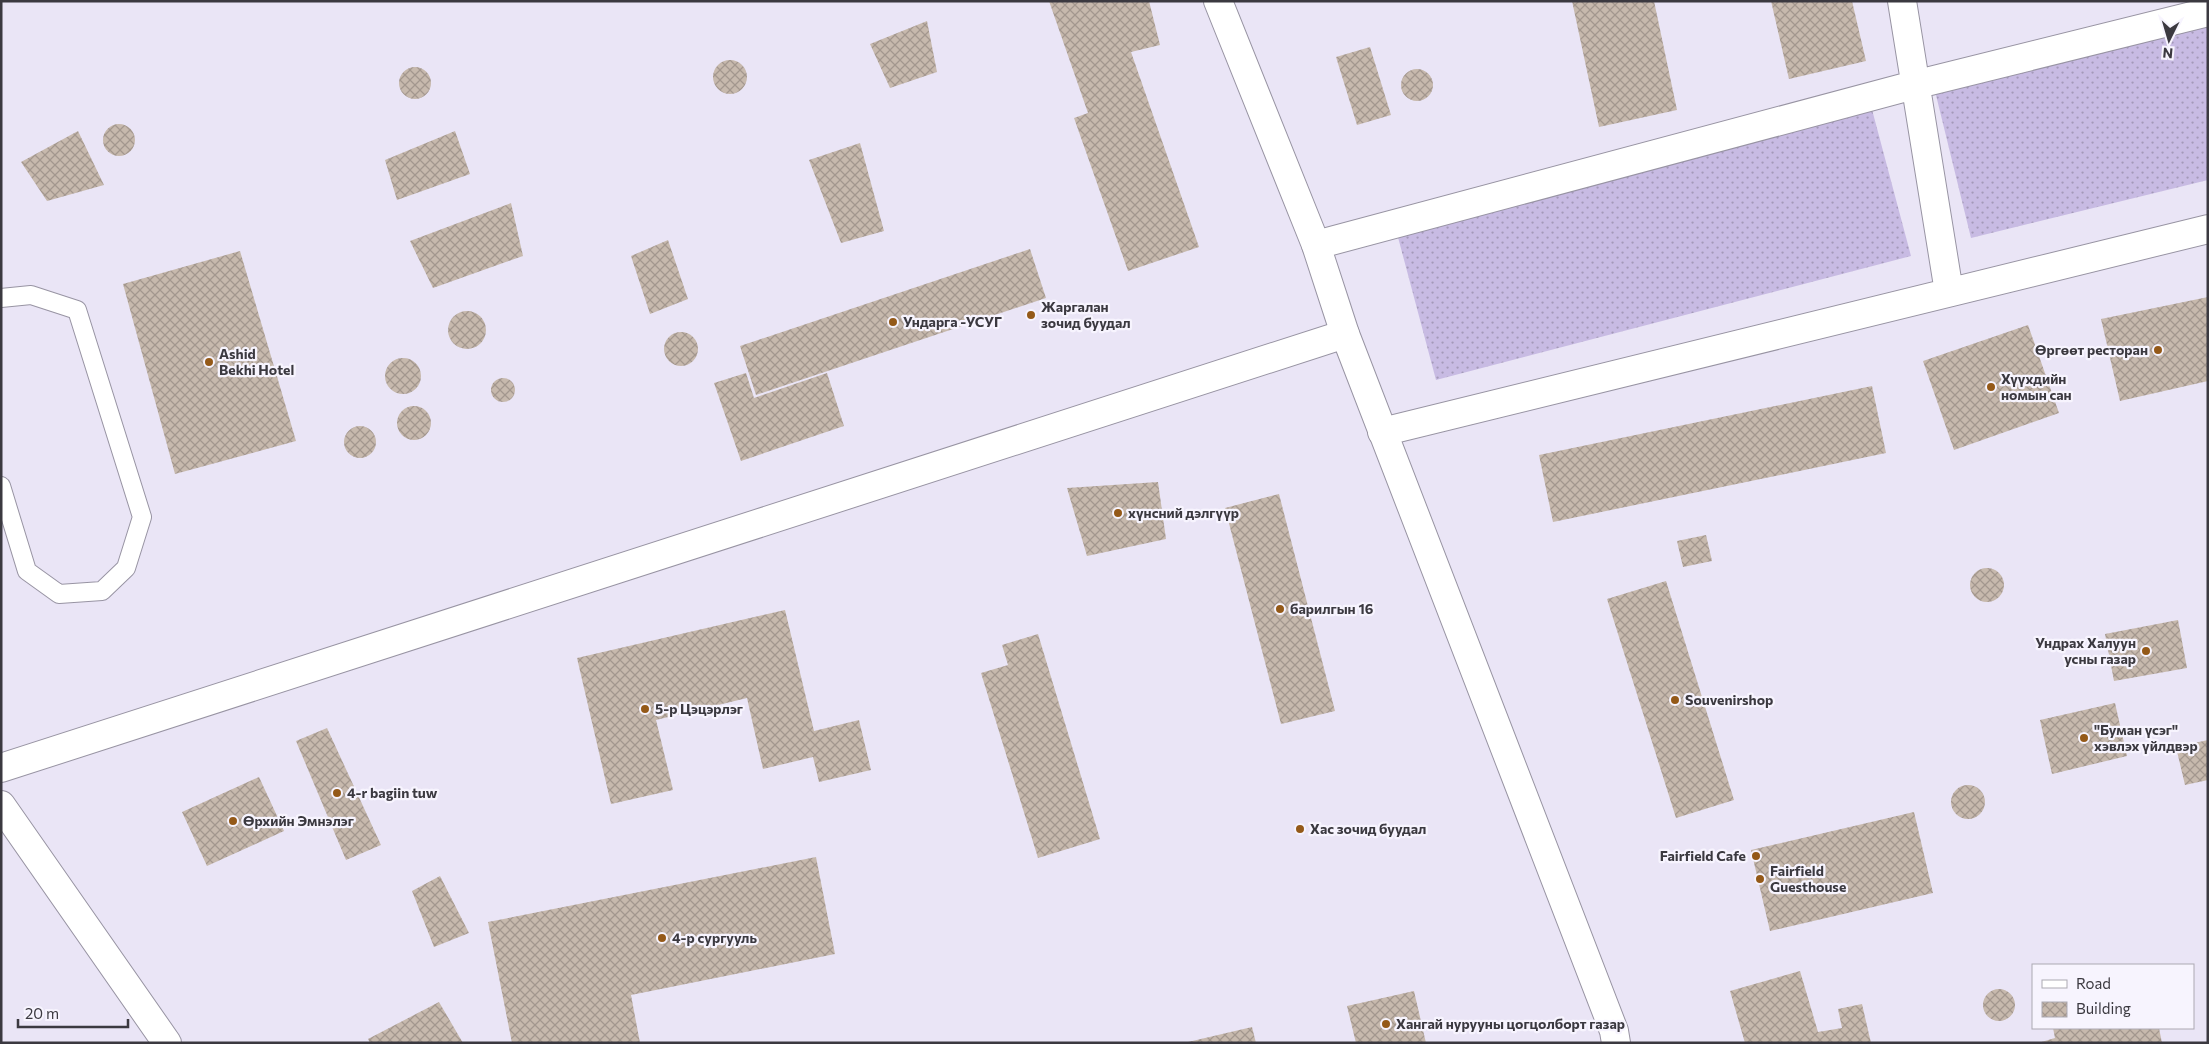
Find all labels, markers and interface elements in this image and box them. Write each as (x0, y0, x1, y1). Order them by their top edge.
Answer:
north arrow (2144, 15, 2194, 65)
text: N (2162, 45, 2174, 62)
place label: Жаргалан зочид буудал (1041, 298, 1131, 331)
marker: Жаргалан зочид буудал (1025, 309, 1037, 321)
place label: Ундарга -УСУГ (903, 313, 1002, 330)
marker: Ундарга -УСУГ (887, 316, 899, 328)
place label: Өргөөт ресторан (2035, 341, 2148, 358)
marker: Өргөөт ресторан (2152, 344, 2164, 356)
place label: Ashid Bekhi Hotel (219, 345, 294, 378)
marker: Ashid Bekhi Hotel (203, 356, 215, 368)
place label: Хүүхдийн номын сан (2001, 370, 2072, 403)
marker: Хүүхдийн номын сан (1985, 381, 1997, 393)
place label: хүнсний дэлгүүр (1128, 504, 1239, 521)
marker: хүнсний дэлгүүр (1112, 507, 1124, 519)
place label: барилгын 16 (1290, 600, 1374, 617)
marker: барилгын 16 (1274, 603, 1286, 615)
place label: Ундрах Халуун усны газар (2035, 634, 2136, 667)
marker: Ундрах Халуун усны газар (2140, 645, 2152, 657)
place label: Souvenirshop (1685, 691, 1773, 708)
marker: Souvenirshop (1669, 694, 1681, 706)
place label: 5-р Цэцэрлэг (655, 700, 743, 717)
marker: 5-р Цэцэрлэг (639, 703, 651, 715)
place label: "Буман үсэг" хэвлэх үйлдвэр (2094, 721, 2198, 754)
marker: "Буман үсэг" хэвлэх үйлдвэр (2078, 732, 2090, 744)
place label: 4-r bagiin tuw (347, 784, 438, 801)
marker: 4-r bagiin tuw (331, 787, 343, 799)
place label: Өрхийн Эмнэлэг (243, 812, 354, 829)
marker: Өрхийн Эмнэлэг (227, 815, 239, 827)
place label: Хас зочид буудал (1310, 820, 1426, 837)
marker: Хас зочид буудал (1294, 823, 1306, 835)
place label: Fairfield Cafe (1660, 847, 1746, 864)
marker: Fairfield Cafe (1750, 850, 1762, 862)
place label: Fairfield Guesthouse (1770, 862, 1846, 895)
marker: Fairfield Guesthouse (1754, 873, 1766, 885)
place label: 4-р сургууль (672, 929, 757, 946)
marker: 4-р сургууль (656, 932, 668, 944)
legend (2032, 964, 2194, 1029)
text: Road (2076, 974, 2111, 992)
scale bar (18, 996, 128, 1028)
text: Building (2076, 999, 2131, 1017)
text: 20 m (25, 1004, 59, 1022)
place label: Хангай нурууны цогцолборт газар (1396, 1015, 1625, 1032)
marker: Хангай нурууны цогцолборт газар (1380, 1018, 1392, 1030)

